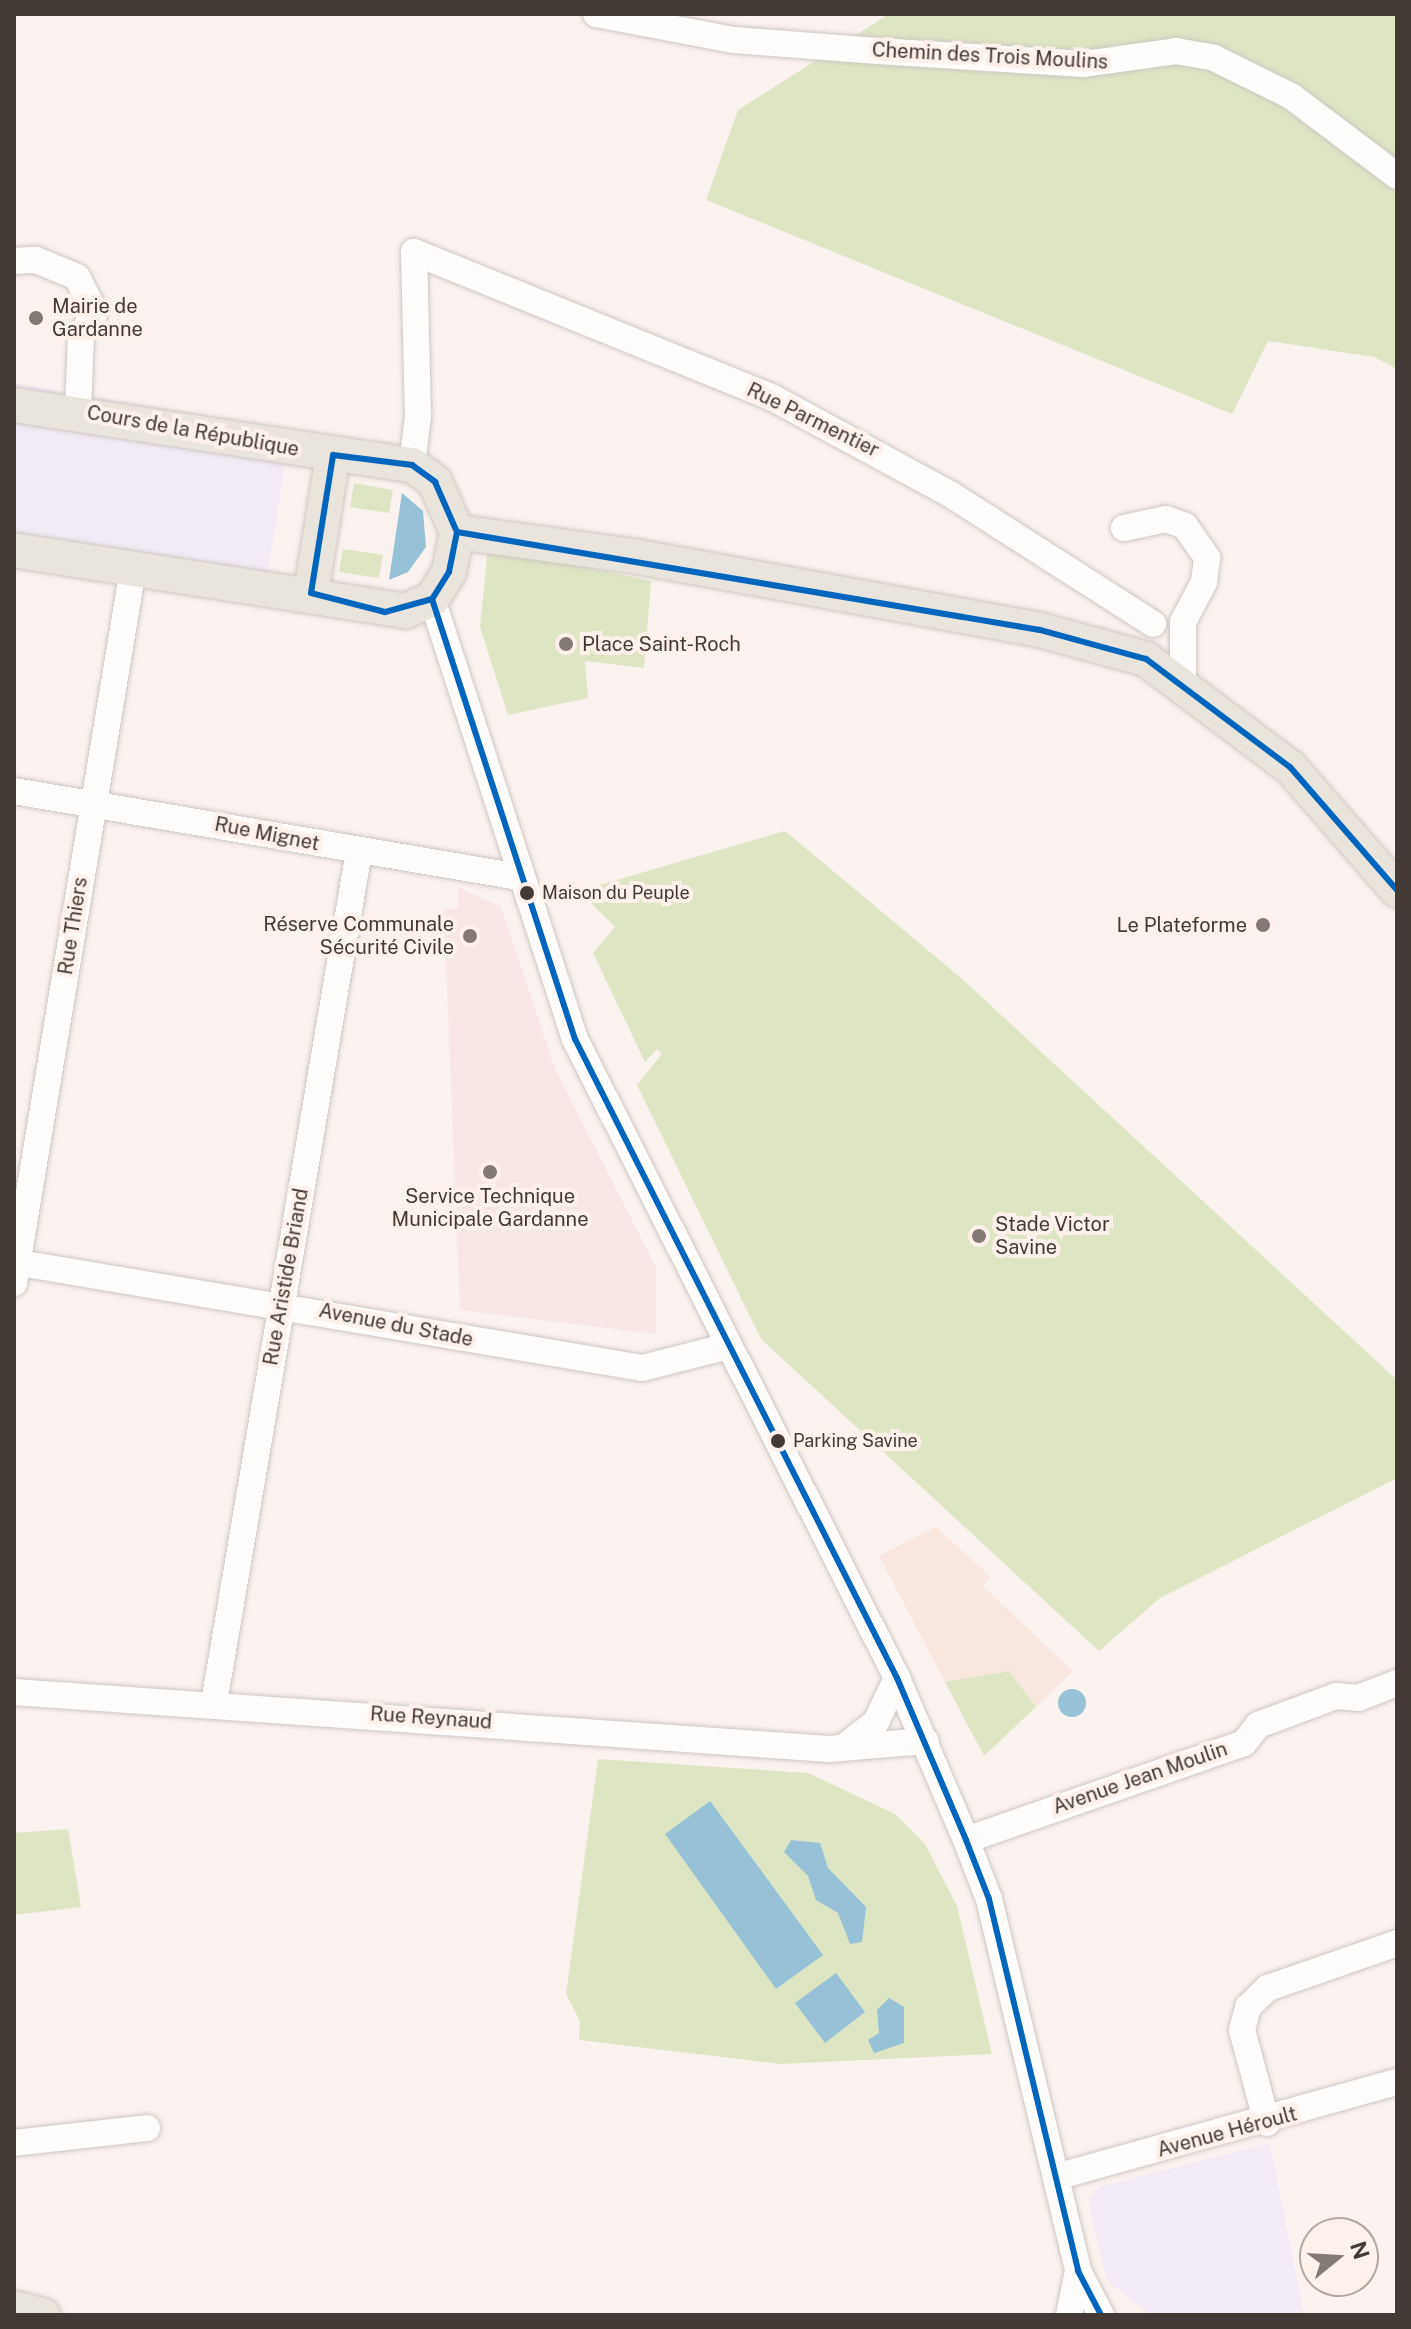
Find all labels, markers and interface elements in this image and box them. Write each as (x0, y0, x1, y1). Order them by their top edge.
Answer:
street label: Chemin des Trois Moulins (871, 38, 1109, 74)
place label: Mairie de Gardanne (52, 294, 143, 341)
marker: Mairie de Gardanne (27, 309, 45, 327)
street label: Rue Parmentier (743, 378, 883, 462)
street label: Cours de la République (85, 400, 301, 462)
place label: Place Saint-Roch (582, 632, 741, 656)
marker: Place Saint-Roch (557, 635, 575, 653)
street label: Rue Mignet (212, 812, 322, 856)
street label: Rue Thiers (53, 875, 93, 977)
place label: Maison du Peuple (542, 882, 690, 904)
marker: Maison du Peuple (519, 885, 535, 901)
place label: Réserve Communale Sécurité Civile (263, 912, 454, 959)
place label: Le Plateforme (1116, 913, 1247, 937)
marker: Le Plateforme (1254, 916, 1272, 934)
marker: Réserve Communale Sécurité Civile (461, 927, 479, 945)
marker: Service Technique Municipale Gardanne (481, 1163, 499, 1181)
place label: Service Technique Municipale Gardanne (391, 1184, 589, 1231)
street label: Rue Aristide Briand (259, 1186, 313, 1368)
place label: Stade Victor Savine (995, 1212, 1110, 1259)
marker: Stade Victor Savine (970, 1227, 988, 1245)
street label: Avenue du Stade (317, 1298, 475, 1352)
place label: Parking Savine (793, 1430, 918, 1452)
marker: Parking Savine (770, 1433, 786, 1449)
street label: Rue Reynaud (369, 1702, 493, 1734)
street label: Avenue Jean Moulin (1050, 1737, 1230, 1819)
street label: Avenue Héroult (1154, 2102, 1300, 2162)
north arrow (1299, 2217, 1379, 2297)
text: N (1345, 2238, 1375, 2262)

